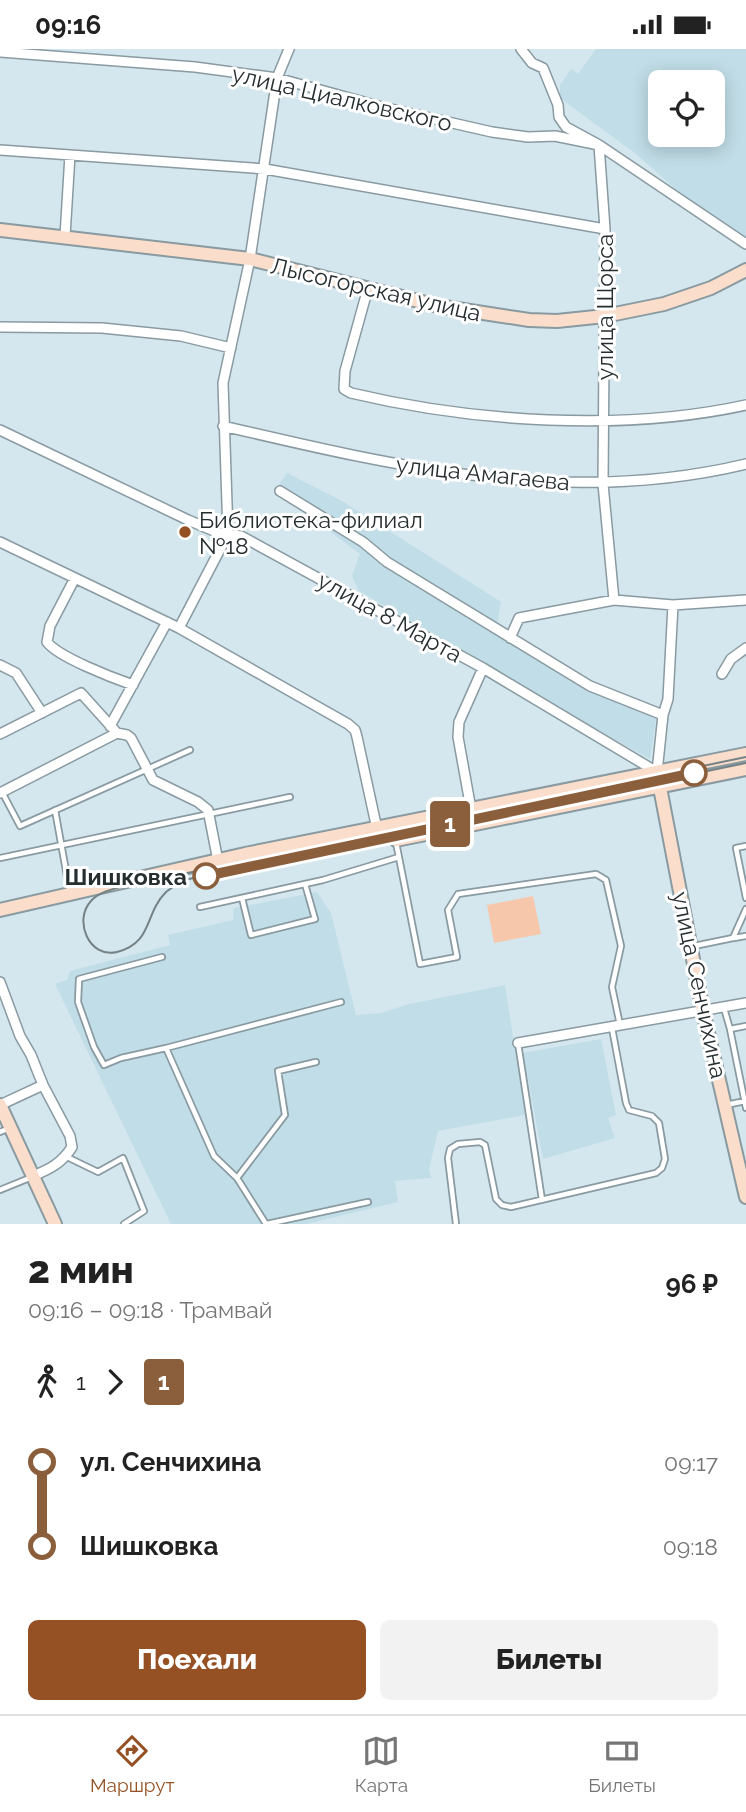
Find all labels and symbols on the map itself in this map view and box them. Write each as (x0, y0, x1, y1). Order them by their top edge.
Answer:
street label: улица Циалковского (229, 60, 455, 136)
street label: улица Щорса (591, 234, 618, 380)
street label: Лысогорская улица (268, 252, 484, 326)
street label: улица Амагаева (395, 450, 571, 496)
place label: Библиотека-филиал №18 (199, 506, 423, 559)
marker: Библиотека-филиал №18 (177, 524, 193, 540)
street label: улица 8 Марта (313, 566, 467, 668)
unlabelled marker (681, 760, 707, 786)
line badge: 1 (427, 801, 473, 847)
place label: Шишковка (65, 863, 187, 890)
marker: Шишковка (193, 863, 219, 889)
street label: улица Сенчихина (667, 889, 733, 1081)

